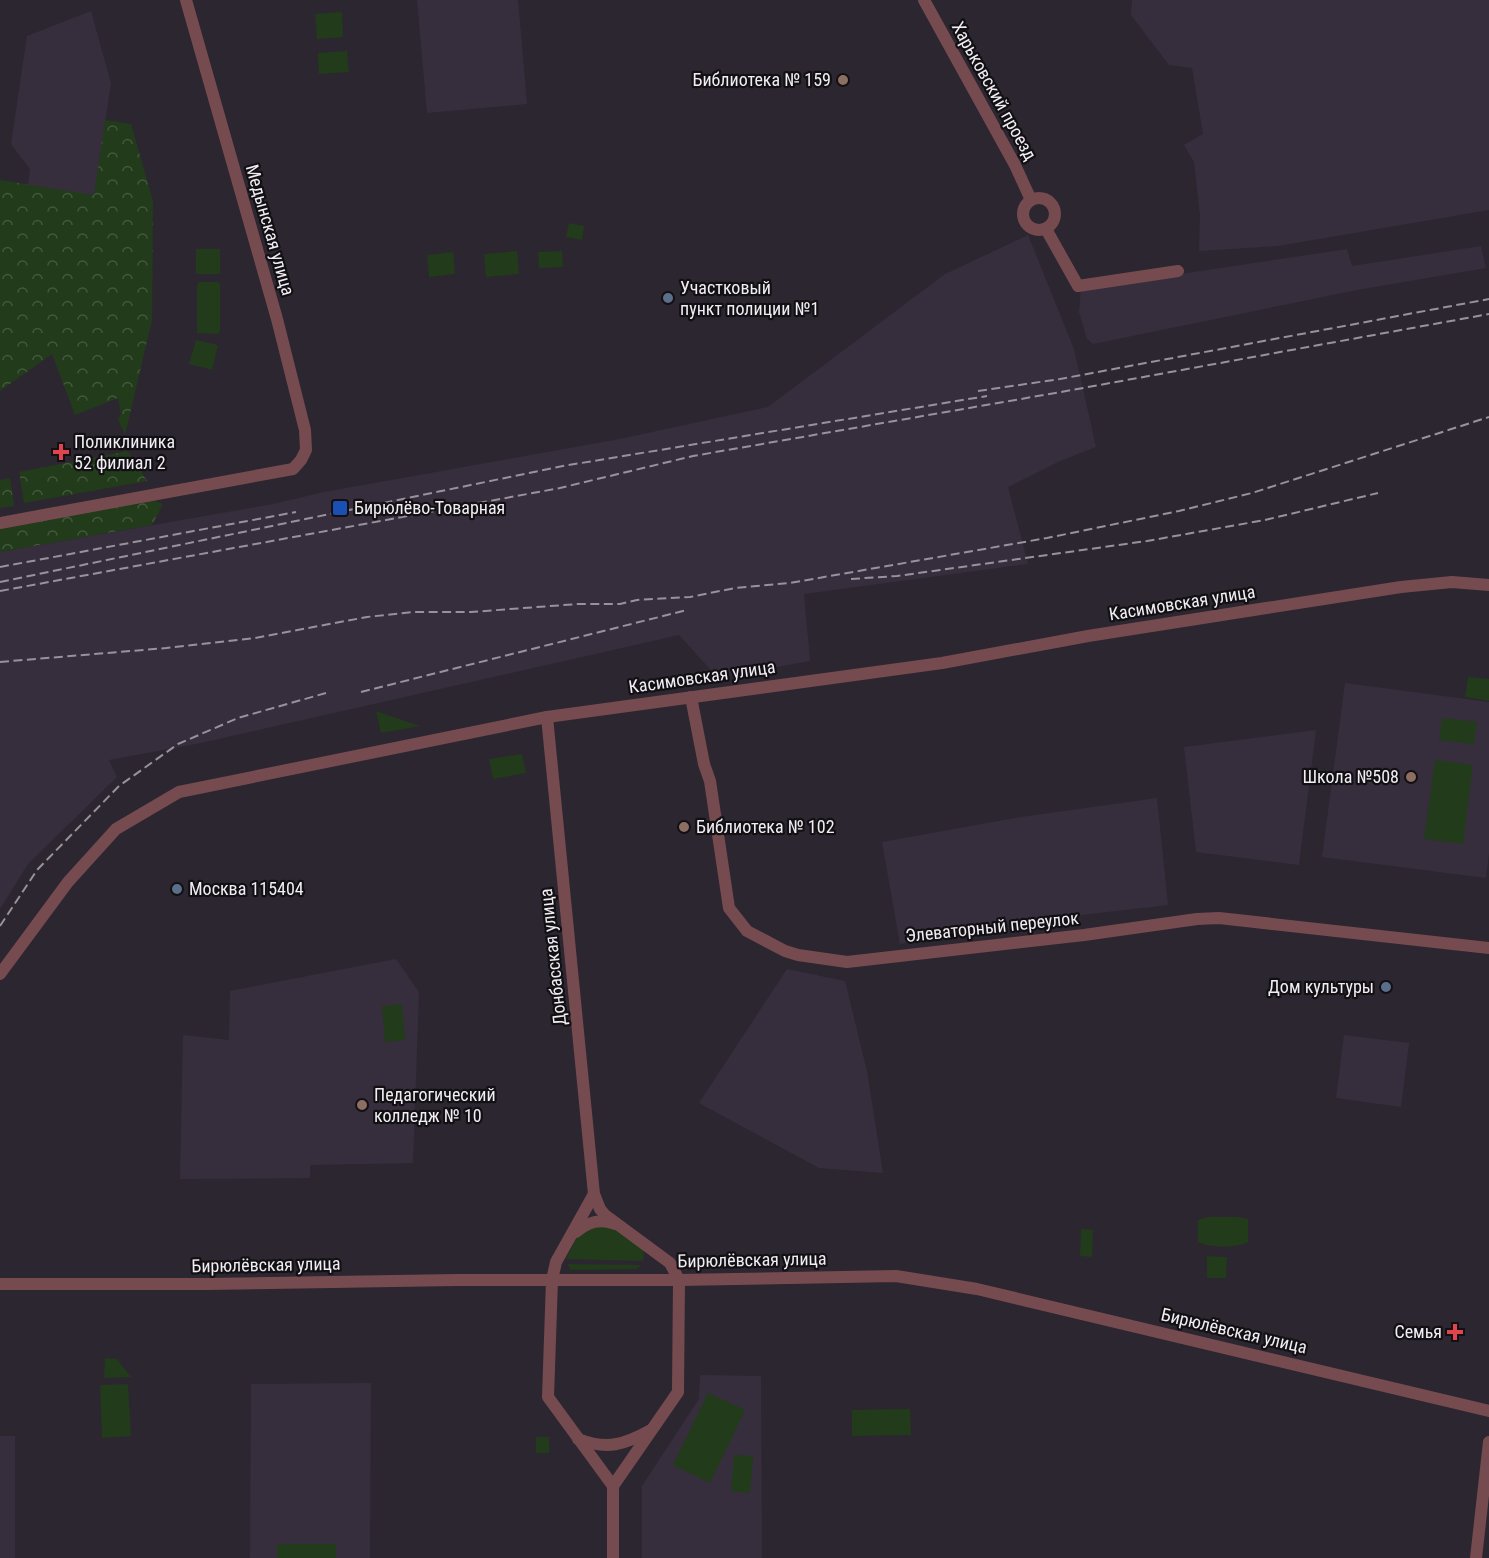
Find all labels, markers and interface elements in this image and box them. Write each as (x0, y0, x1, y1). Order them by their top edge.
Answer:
street label: Харьковский проезд (948, 18, 1041, 164)
place label: Библиотека № 159 (692, 69, 831, 90)
marker: Библиотека № 159 (836, 73, 850, 87)
street label: Медынская улица (242, 162, 299, 298)
place label: Участковый пункт полиции №1 (680, 277, 819, 319)
marker: Участковый пункт полиции №1 (661, 291, 675, 305)
place label: Поликлиника 52 филиал 2 (74, 431, 175, 473)
marker: Поликлиника 52 филиал 2 (52, 443, 70, 461)
place label: Бирюлёво-Товарная (354, 497, 505, 518)
marker: Бирюлёво-Товарная (331, 499, 349, 517)
street label: Касимовская улица (1107, 581, 1257, 624)
street label: Касимовская улица (627, 656, 777, 697)
place label: Школа №508 (1302, 766, 1399, 787)
marker: Школа №508 (1404, 770, 1418, 784)
place label: Библиотека № 102 (696, 816, 835, 837)
marker: Библиотека № 102 (677, 820, 691, 834)
place label: Москва 115404 (189, 878, 304, 899)
marker: Москва 115404 (170, 882, 184, 896)
street label: Донбасская улица (535, 887, 570, 1027)
street label: Элеваторный переулок (904, 907, 1080, 946)
place label: Дом культуры (1268, 976, 1374, 997)
marker: Дом культуры (1379, 980, 1393, 994)
place label: Педагогический колледж № 10 (374, 1084, 496, 1126)
marker: Педагогический колледж № 10 (355, 1098, 369, 1112)
street label: Бирюлёвская улица (677, 1248, 827, 1271)
street label: Бирюлёвская улица (191, 1253, 341, 1276)
street label: Бирюлёвская улица (1159, 1304, 1309, 1358)
place label: Семья (1394, 1321, 1442, 1342)
marker: Семья (1446, 1323, 1464, 1341)

